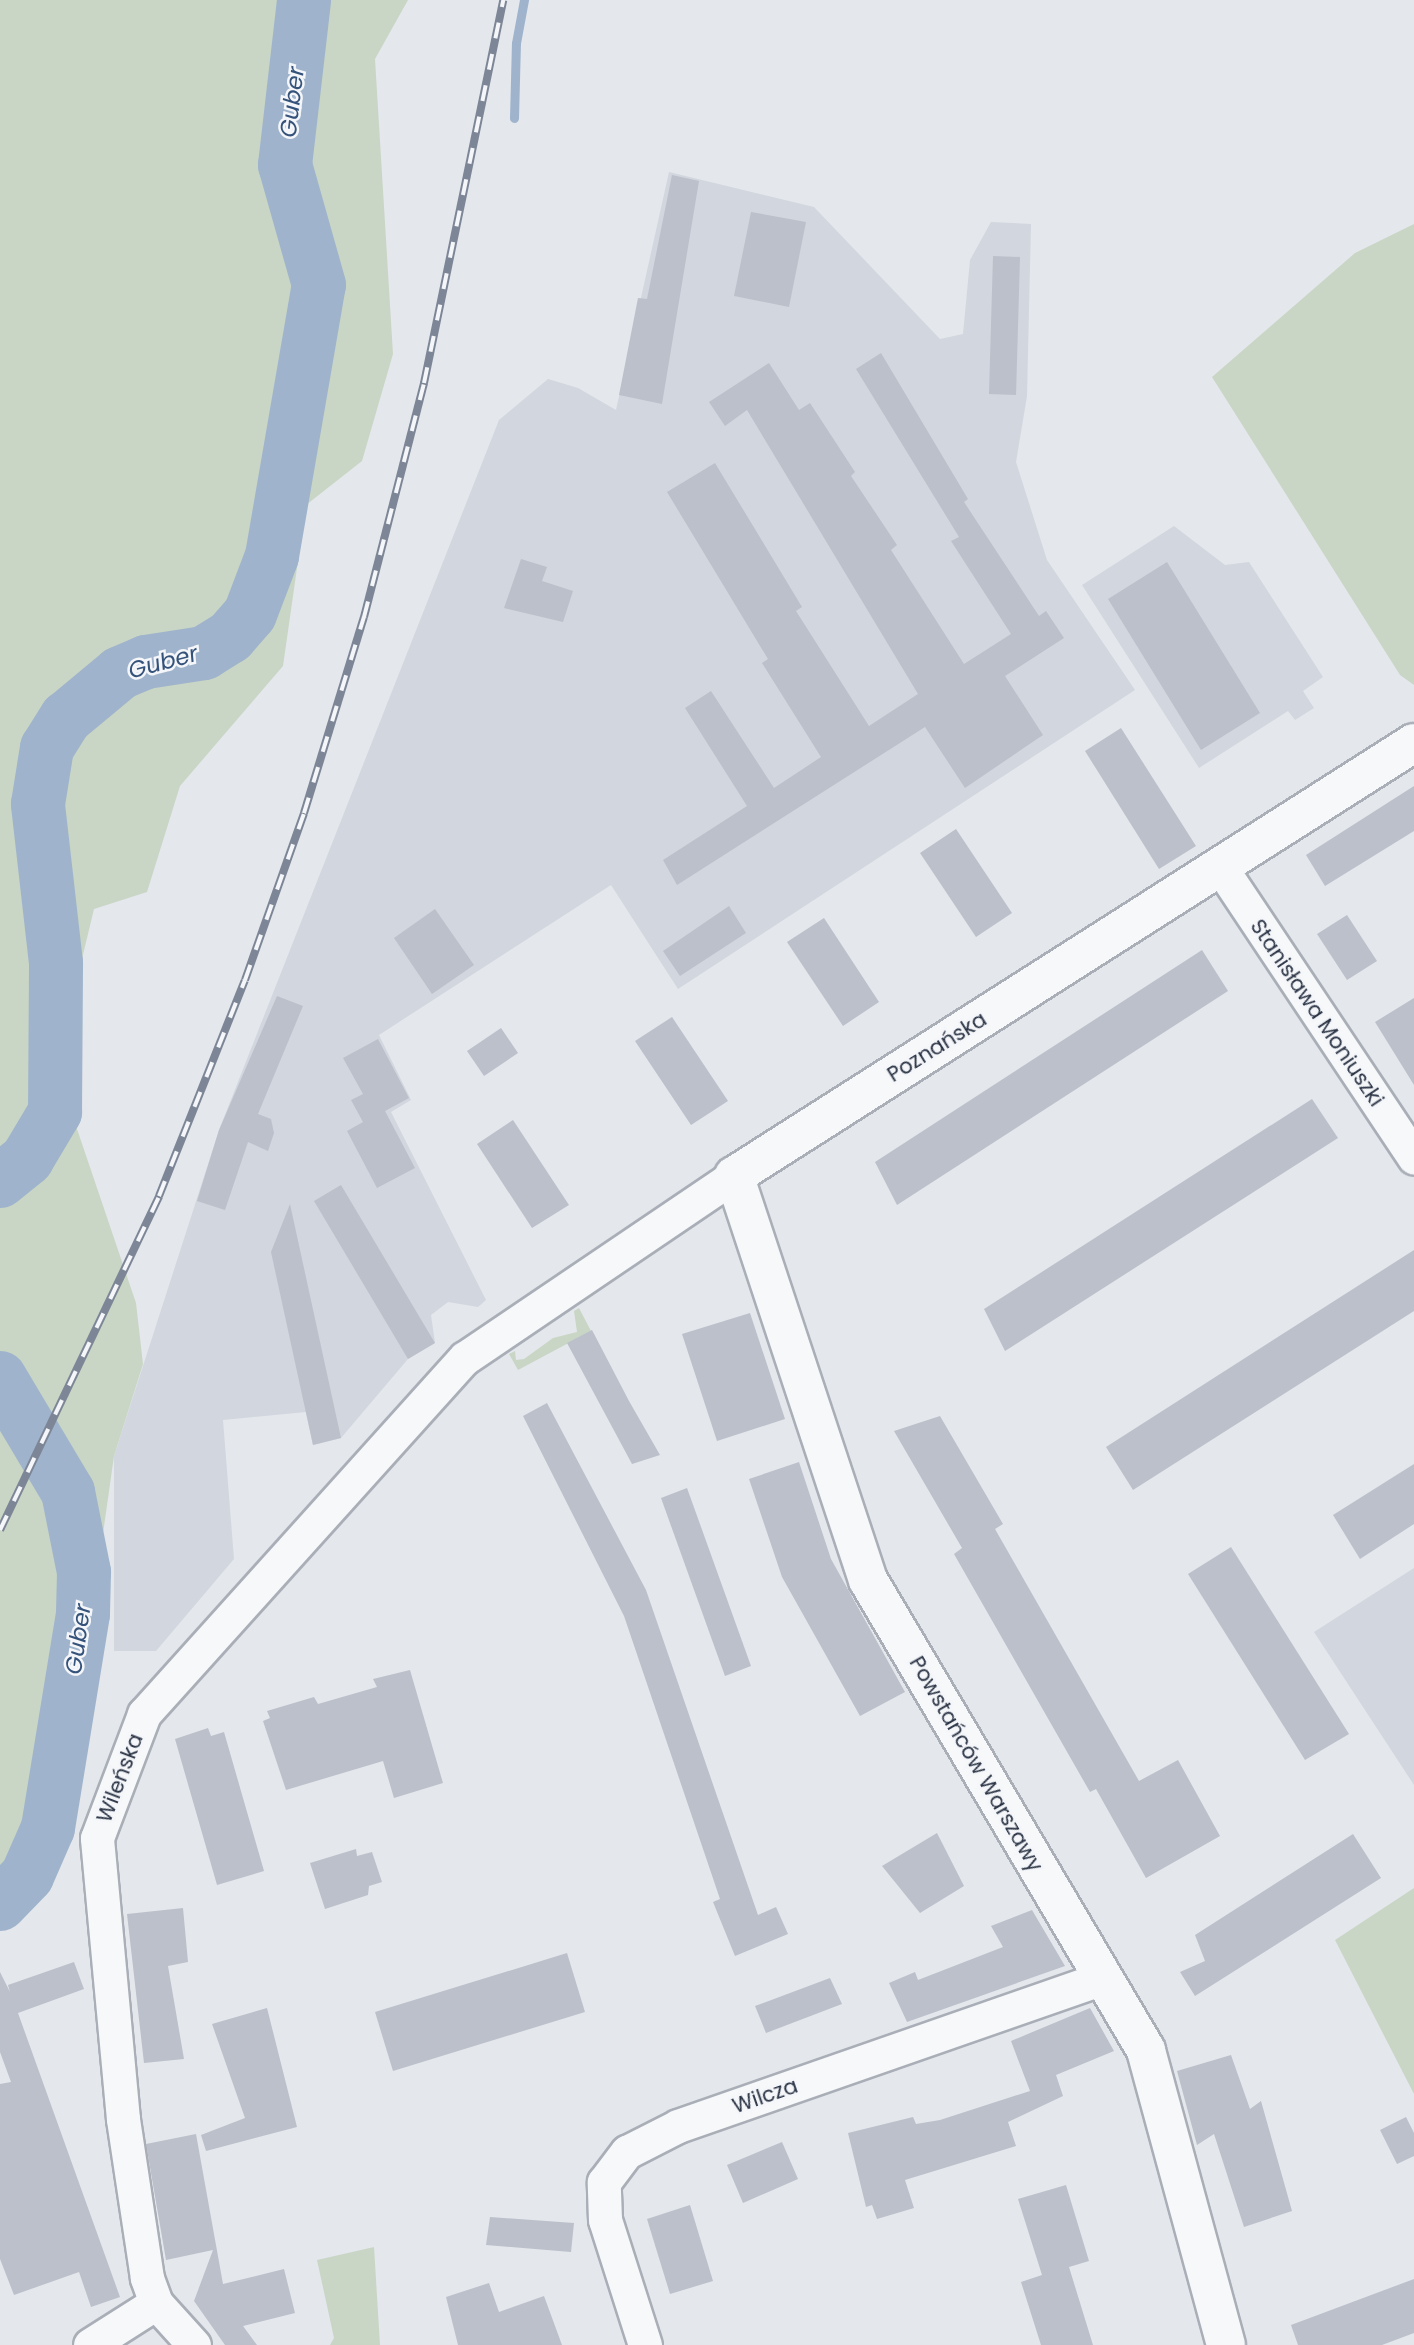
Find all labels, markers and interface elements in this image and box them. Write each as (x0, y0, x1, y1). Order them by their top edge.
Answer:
water label: Guber (274, 65, 310, 139)
water label: Guber (125, 639, 201, 685)
street label: Stanisława Moniuszki (1245, 915, 1389, 1111)
street label: Poznańska (883, 1007, 991, 1087)
water label: Guber (59, 1602, 97, 1676)
street label: Powstańców Warszawy (904, 1652, 1048, 1876)
street label: Wileńska (92, 1730, 148, 1826)
street label: Wilcza (729, 2073, 801, 2119)

